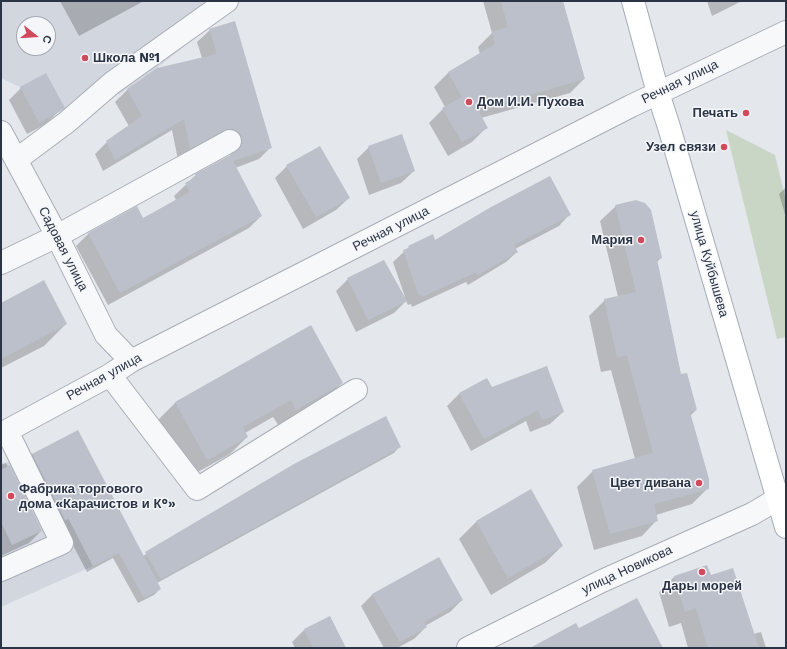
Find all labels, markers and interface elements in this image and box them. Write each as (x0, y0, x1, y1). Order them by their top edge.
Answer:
north arrow (16, 16, 56, 56)
text: С (40, 34, 54, 45)
place label: Школа №1 (93, 50, 160, 66)
marker: Школа №1 (80, 53, 90, 63)
street label: Речная улица (639, 57, 721, 107)
place label: Дом И.И. Пухова (477, 94, 584, 110)
marker: Дом И.И. Пухова (464, 97, 474, 107)
place label: Печать (693, 105, 738, 121)
marker: Печать (741, 108, 751, 118)
place label: Узел связи (646, 139, 716, 155)
marker: Узел связи (719, 142, 729, 152)
street label: Речная улица (350, 203, 432, 255)
street label: Садовая улица (35, 204, 91, 294)
street label: улица Куйбышева (686, 209, 732, 319)
place label: Мария (591, 232, 633, 248)
marker: Мария (636, 235, 646, 245)
street label: Речная улица (64, 350, 144, 404)
place label: Цвет дивана (610, 475, 691, 491)
marker: Цвет дивана (694, 478, 704, 488)
place label: Фабрика торгового дома «Карачистов и К°» (19, 481, 175, 512)
marker: Фабрика торгового дома «Карачистов и К°» (6, 491, 16, 501)
street label: улица Новикова (579, 542, 675, 598)
marker: Дары морей (697, 567, 707, 577)
place label: Дары морей (662, 578, 742, 594)

